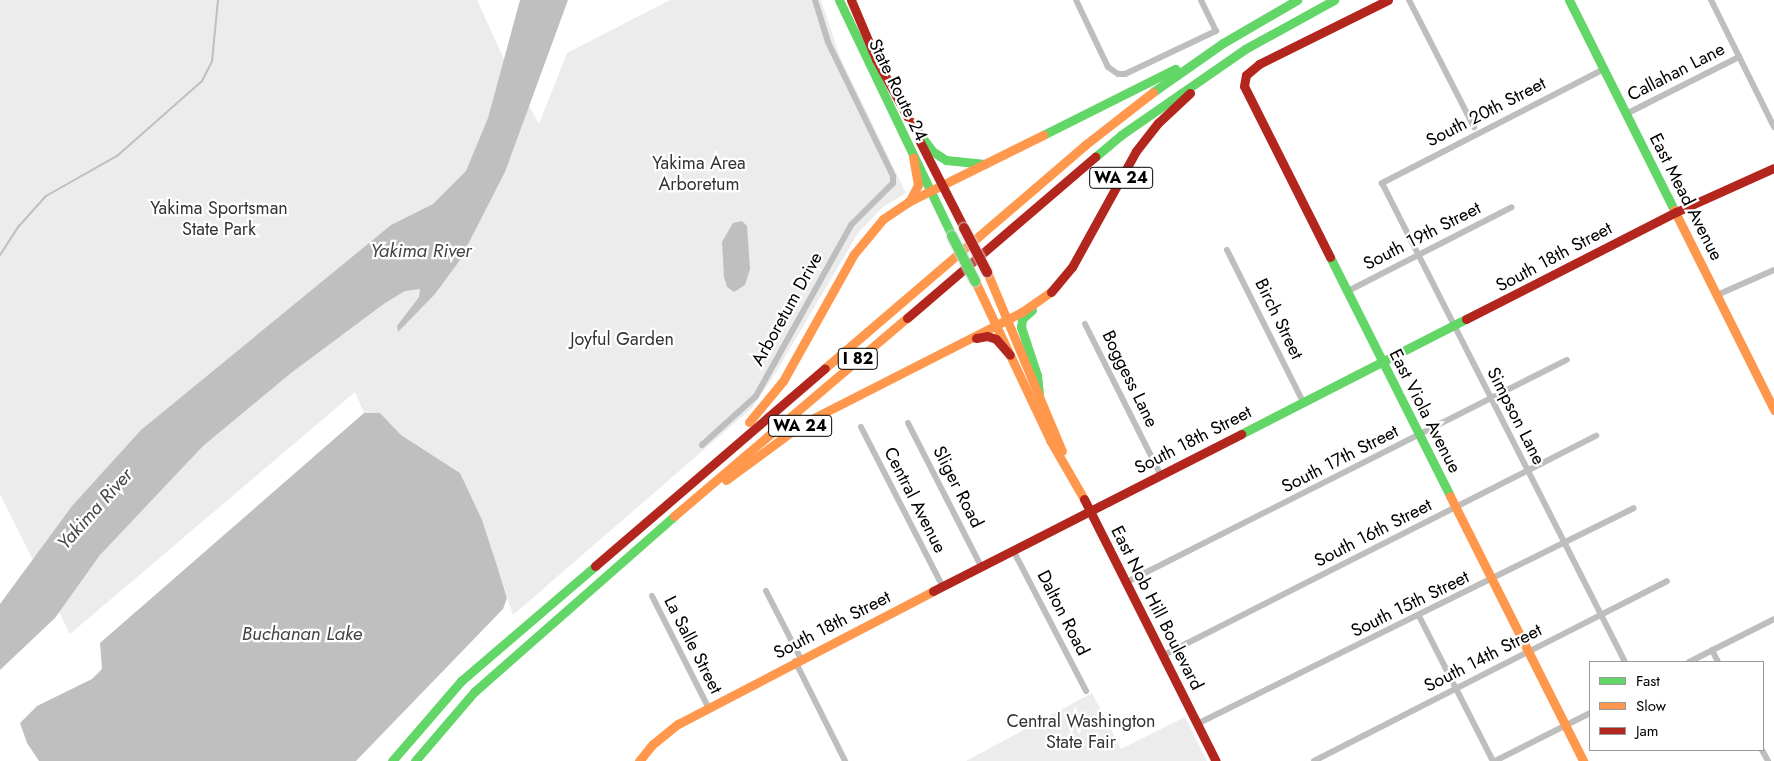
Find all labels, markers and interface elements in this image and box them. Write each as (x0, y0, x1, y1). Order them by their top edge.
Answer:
street label: State Route 24 (864, 35, 932, 145)
street label: Callahan Lane (1624, 38, 1728, 106)
street label: South 20th Street (1423, 73, 1549, 151)
street label: East Mead Avenue (1645, 130, 1727, 264)
park label: Yakima Area Arboretum (652, 153, 746, 195)
road number: WA 24 (1088, 164, 1154, 192)
street label: South 19th Street (1360, 197, 1484, 275)
park label: Yakima Sportsman State Park (150, 198, 288, 240)
street label: South 18th Street (1492, 217, 1616, 297)
water label: Yakima River (370, 240, 472, 262)
street label: Arboretum Drive (747, 248, 827, 370)
street label: Birch Street (1250, 275, 1308, 363)
street label: Boggess Lane (1097, 327, 1163, 431)
park label: Joyful Garden (570, 328, 674, 350)
street label: East Viola Avenue (1384, 345, 1466, 477)
road number: I 82 (837, 346, 879, 372)
street label: Simpson Lane (1482, 364, 1550, 468)
street label: South 18th Street (1131, 401, 1255, 479)
road number: WA 24 (768, 412, 832, 440)
street label: South 17th Street (1278, 420, 1402, 498)
street label: Sliger Road (928, 443, 988, 531)
street label: Central Avenue (879, 444, 951, 556)
water label: Yakima River (53, 464, 137, 554)
street label: South 16th Street (1311, 494, 1435, 572)
street label: East Nob Hill Boulevard (1106, 522, 1208, 694)
street label: South 15th Street (1347, 566, 1473, 642)
street label: Dalton Road (1032, 567, 1094, 659)
street label: South 18th Street (770, 586, 894, 664)
street label: La Salle Street (659, 593, 727, 697)
street label: South 14th Street (1421, 619, 1545, 697)
water label: Buchanan Lake (242, 623, 362, 645)
legend (1589, 661, 1764, 751)
text: Fast (1636, 670, 1660, 692)
text: Slow (1636, 695, 1666, 717)
park label: Central Washington State Fair (1006, 711, 1156, 754)
text: Jam (1636, 720, 1659, 742)

